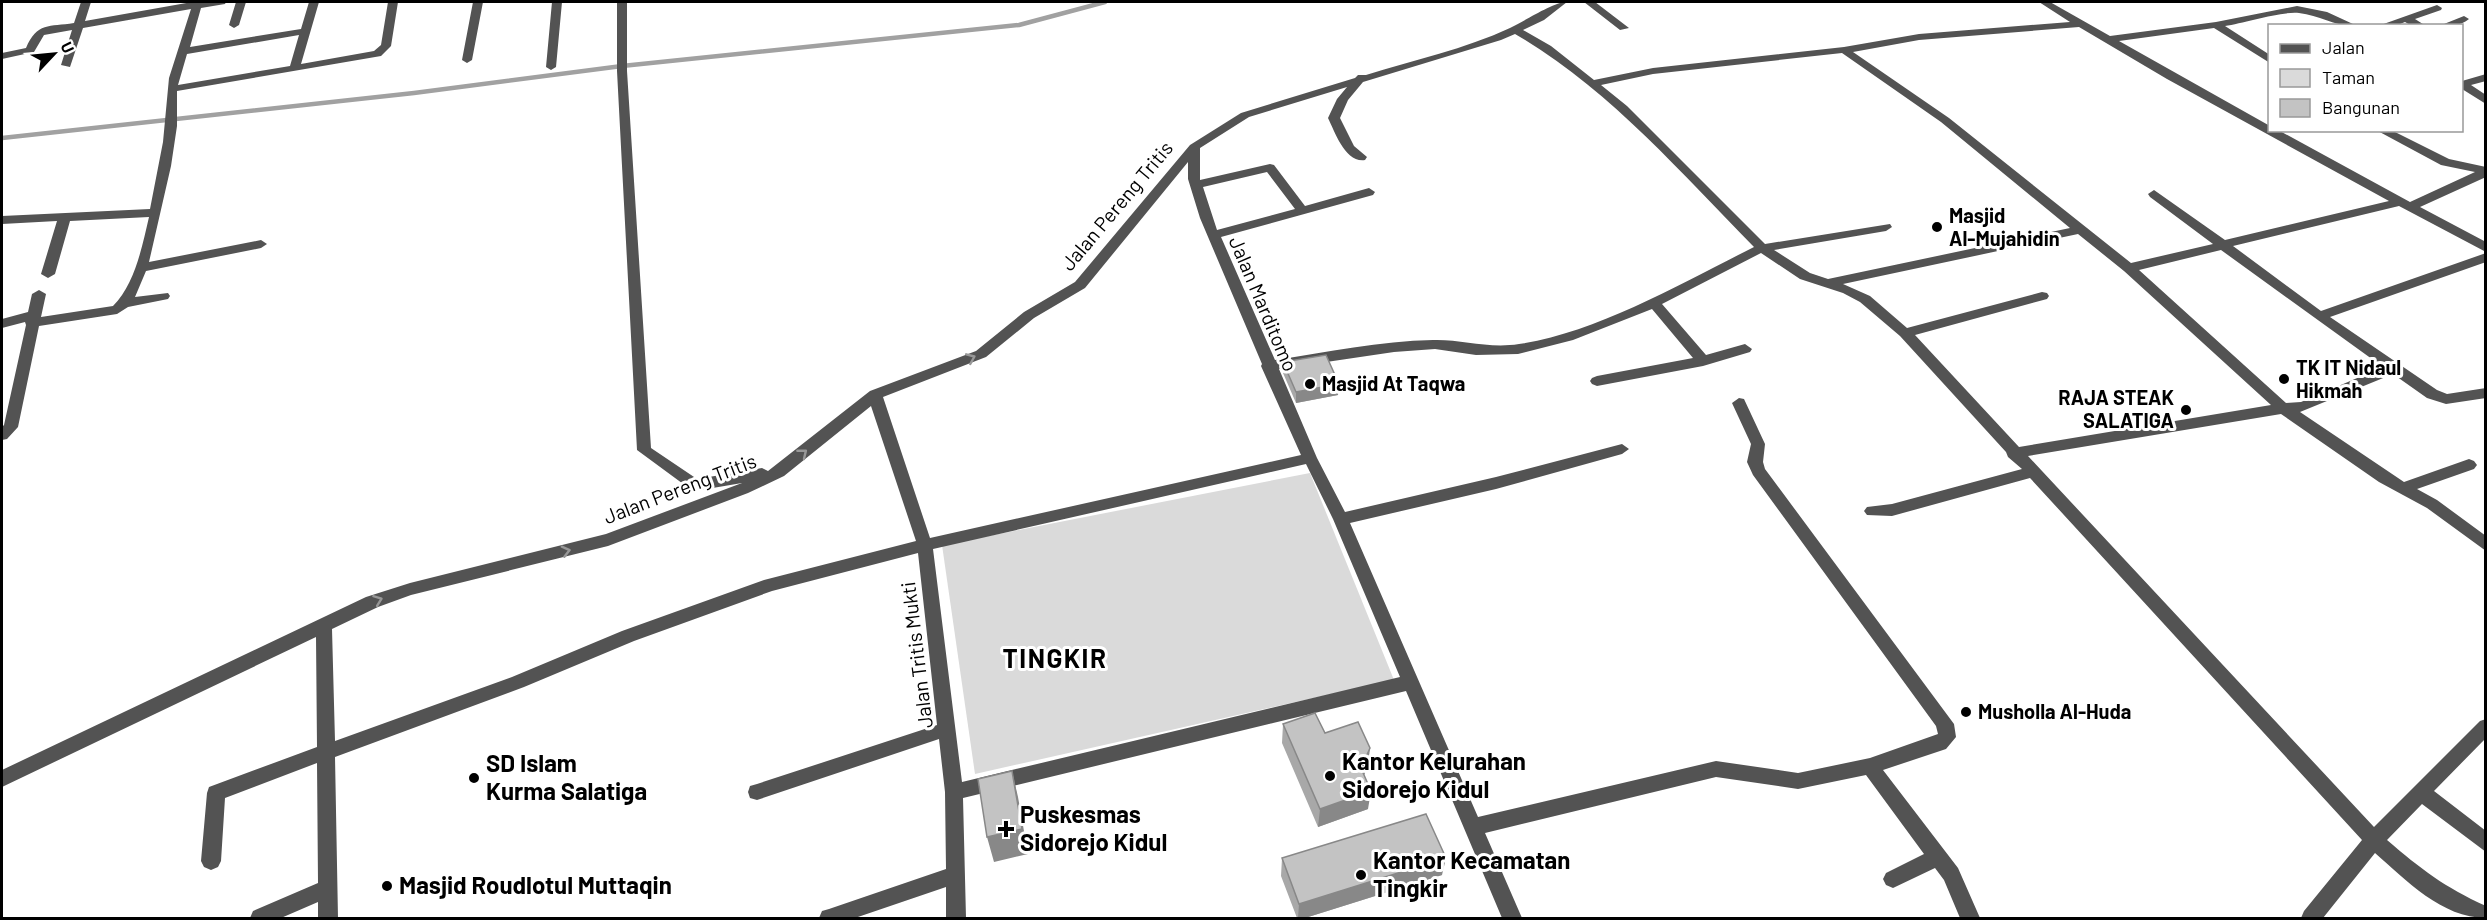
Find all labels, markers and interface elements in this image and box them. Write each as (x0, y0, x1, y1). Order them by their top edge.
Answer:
north arrow (24, 24, 84, 84)
legend (2268, 24, 2463, 132)
text: Jalan (2322, 36, 2365, 58)
text: U (57, 39, 79, 56)
text: Taman (2322, 66, 2375, 88)
text: Bangunan (2322, 96, 2400, 118)
street label: Jalan Pereng Tritis (1055, 136, 1177, 275)
place label: Masjid Al-Mujahidin (1949, 203, 2060, 250)
marker: Masjid Al-Mujahidin (1930, 220, 1944, 234)
street label: Jalan Marditomo (1225, 233, 1303, 375)
one-way arrow (964, 353, 975, 365)
place label: TK IT Nidaul Hikmah (2296, 355, 2401, 402)
place label: Masjid At Taqwa (1322, 371, 1465, 395)
marker: TK IT Nidaul Hikmah (2277, 372, 2291, 386)
marker: Masjid At Taqwa (1303, 377, 1317, 391)
place label: RAJA STEAK SALATIGA (2058, 385, 2174, 432)
marker: RAJA STEAK SALATIGA (2179, 403, 2193, 417)
street label: Jalan Pereng Tritis (600, 448, 759, 528)
one-way arrow (796, 449, 807, 460)
one-way arrow (561, 545, 571, 558)
street label: Jalan Tritis Mukti (895, 580, 937, 730)
one-way arrow (372, 595, 383, 608)
district label: TINGKIR (1003, 642, 1107, 673)
place label: Musholla Al-Huda (1978, 699, 2131, 723)
marker: Musholla Al-Huda (1959, 705, 1973, 719)
place label: Kantor Kelurahan Sidorejo Kidul (1342, 746, 1526, 803)
place label: SD Islam Kurma Salatiga (486, 748, 647, 805)
marker: Kantor Kelurahan Sidorejo Kidul (1323, 769, 1337, 783)
marker: SD Islam Kurma Salatiga (467, 771, 481, 785)
place label: Puskesmas Sidorejo Kidul (1020, 799, 1167, 856)
marker: Puskesmas Sidorejo Kidul (997, 820, 1015, 838)
place label: Kantor Kecamatan Tingkir (1373, 845, 1570, 902)
marker: Kantor Kecamatan Tingkir (1354, 868, 1368, 882)
place label: Masjid Roudlotul Muttaqin (399, 870, 672, 899)
marker: Masjid Roudlotul Muttaqin (380, 879, 394, 893)

